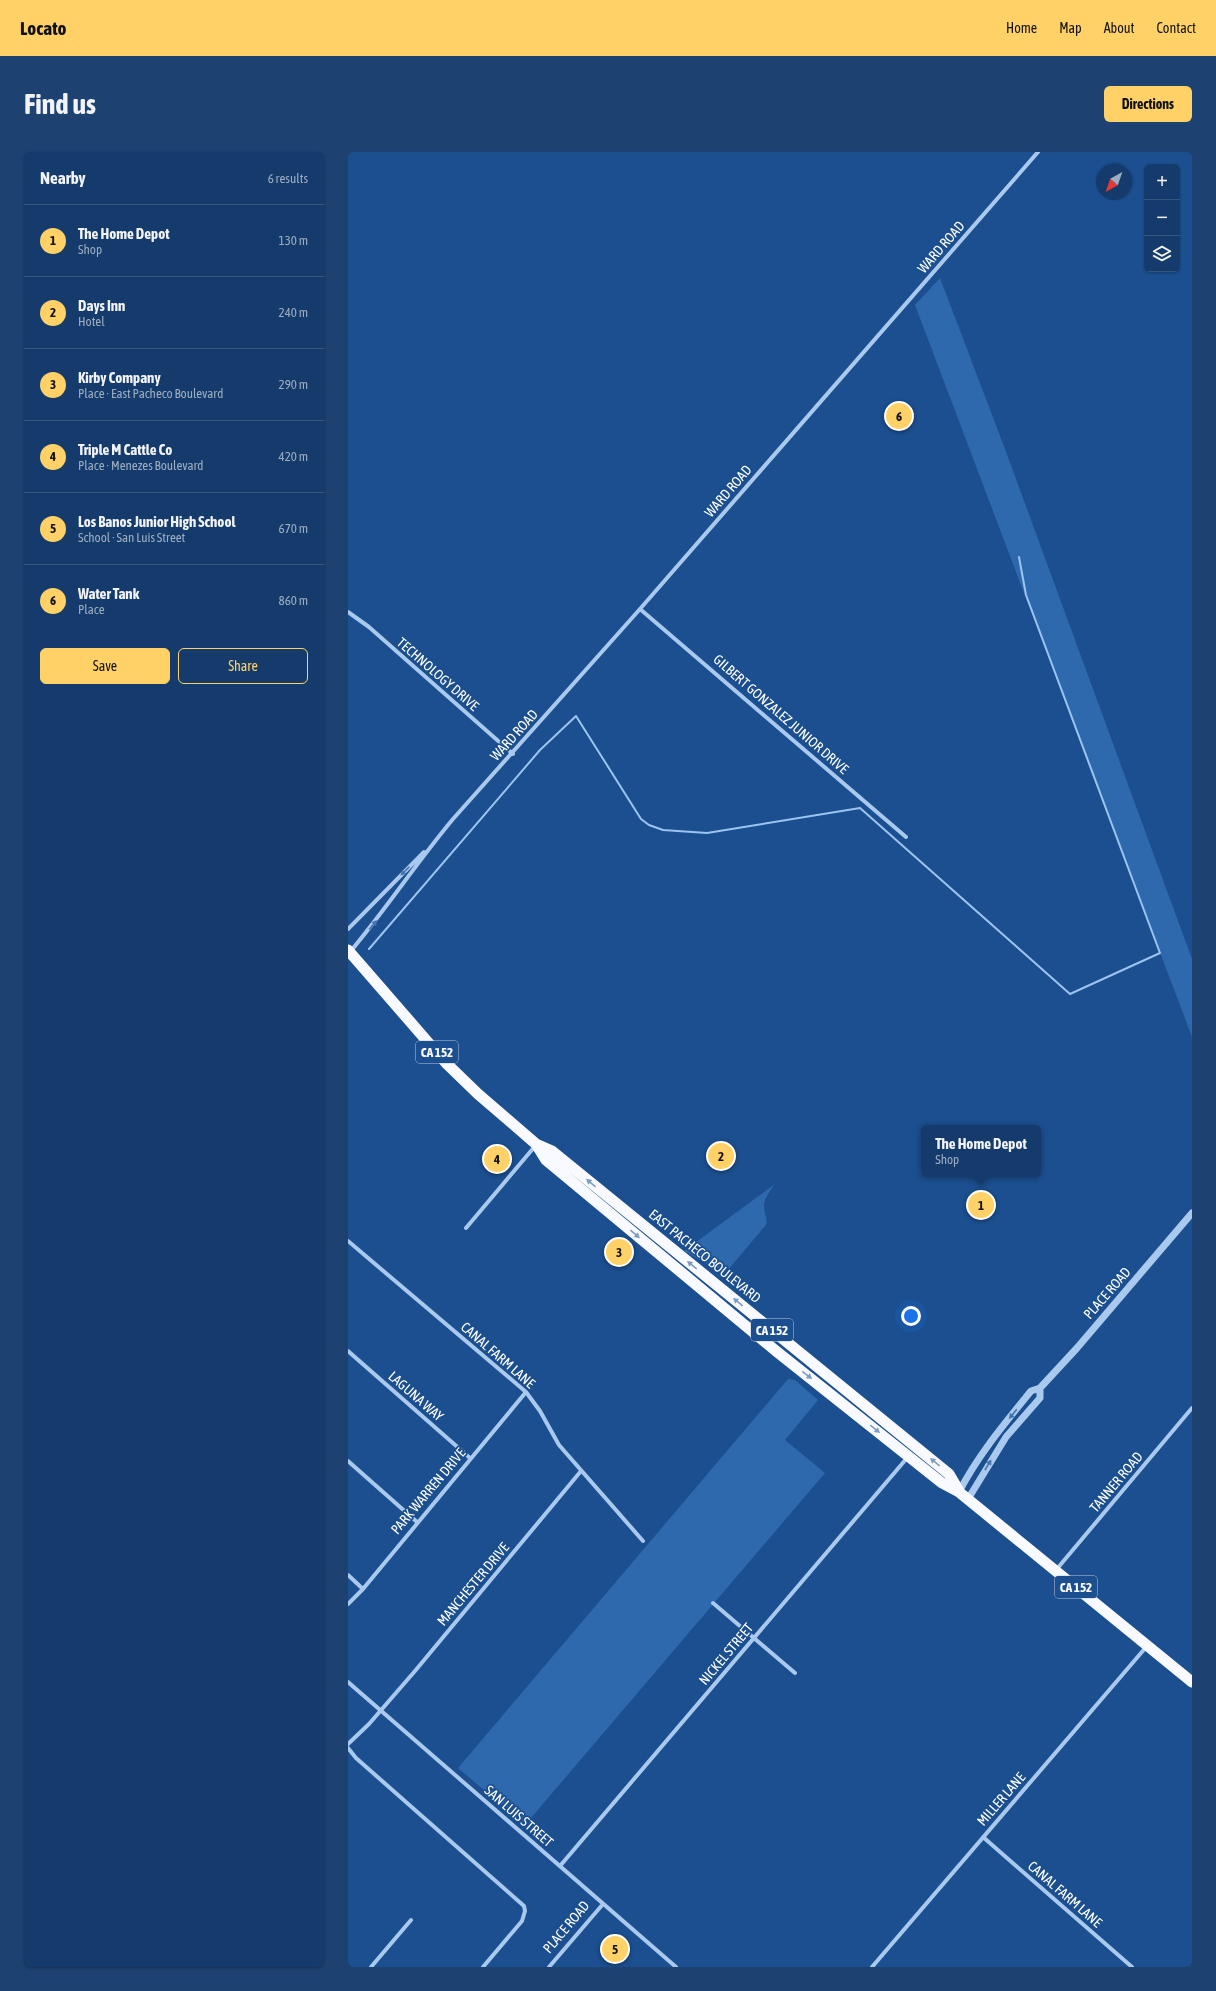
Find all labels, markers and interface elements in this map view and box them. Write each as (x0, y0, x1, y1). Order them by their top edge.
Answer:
text: Locato (20, 17, 66, 39)
text: Home (1006, 20, 1037, 36)
text: Map (1059, 20, 1082, 36)
text: About (1104, 20, 1135, 36)
text: Contact (1157, 20, 1196, 36)
button: Directions (1104, 86, 1192, 122)
text: Find us (24, 88, 96, 120)
north arrow (1096, 164, 1132, 200)
map controls (1144, 164, 1180, 272)
button: + (1144, 164, 1180, 200)
text: Nearby (40, 168, 86, 188)
text: 6 results (268, 171, 308, 186)
button: − (1144, 200, 1180, 236)
street label: WARD ROAD (914, 218, 968, 276)
text: The Home Depot (78, 225, 170, 242)
text: 1 (50, 233, 56, 248)
text: 130 m (279, 233, 308, 248)
button: layers (1144, 236, 1180, 272)
text: Shop (78, 242, 102, 257)
text: Days Inn (78, 297, 125, 314)
text: 2 (50, 305, 56, 320)
text: 240 m (279, 305, 308, 320)
text: Hotel (78, 314, 105, 329)
text: Kirby Company (78, 369, 161, 386)
text: 3 (50, 377, 56, 392)
text: 290 m (279, 377, 308, 392)
text: Place · East Pacheco Boulevard (78, 386, 223, 401)
pin: 6 (886, 401, 912, 431)
text: Triple M Cattle Co (78, 441, 172, 458)
text: 4 (50, 449, 56, 464)
text: 420 m (279, 449, 308, 464)
text: Place · Menezes Boulevard (78, 458, 203, 473)
street label: WARD ROAD (701, 462, 755, 520)
text: Los Banos Junior High School (78, 513, 235, 530)
text: 5 (50, 521, 56, 536)
text: 670 m (279, 521, 308, 536)
text: School · San Luis Street (78, 530, 185, 545)
text: Water Tank (78, 585, 139, 602)
text: 6 (50, 593, 56, 608)
text: 860 m (279, 593, 308, 608)
text: Place (78, 602, 105, 617)
street label: TECHNOLOGY DRIVE (394, 634, 482, 714)
button: Save (40, 648, 170, 684)
button: Share (178, 648, 308, 684)
street label: GILBERT GONZALEZ JUNIOR DRIVE (710, 651, 852, 777)
street label: WARD ROAD (487, 706, 541, 764)
one-way arrow (400, 866, 410, 876)
one-way arrow (368, 919, 377, 930)
road number: CA 152 (416, 1041, 458, 1063)
popup (921, 1125, 1041, 1177)
text: The Home Depot (935, 1135, 1027, 1152)
pin: 2 (708, 1141, 734, 1171)
pin: 4 (484, 1144, 510, 1174)
text: Shop (935, 1152, 959, 1167)
one-way arrow (586, 1179, 597, 1188)
pin: 1 (968, 1190, 994, 1220)
street label: EAST PACHECO BOULEVARD (646, 1206, 764, 1306)
one-way arrow (630, 1229, 640, 1238)
pin: 3 (606, 1237, 632, 1267)
one-way arrow (686, 1261, 697, 1270)
street label: PLACE ROAD (1080, 1264, 1134, 1322)
one-way arrow (732, 1297, 743, 1306)
your location (901, 1306, 921, 1326)
street label: CANAL FARM LANE (458, 1319, 538, 1391)
road number: CA 152 (751, 1319, 793, 1341)
street label: LAGUNA WAY (385, 1368, 447, 1425)
one-way arrow (802, 1371, 812, 1379)
one-way arrow (1008, 1408, 1017, 1419)
one-way arrow (870, 1424, 881, 1433)
street label: PARK WARREN DRIVE (387, 1445, 469, 1537)
street label: TANNER ROAD (1086, 1449, 1146, 1515)
one-way arrow (929, 1458, 940, 1467)
one-way arrow (985, 1459, 992, 1471)
street label: MANCHESTER DRIVE (434, 1539, 512, 1629)
road number: CA 152 (1055, 1576, 1097, 1598)
street label: NICKEL STREET (696, 1620, 756, 1688)
street label: MILLER LANE (974, 1769, 1028, 1829)
street label: SAN LUIS STREET (482, 1782, 556, 1850)
street label: CANAL FARM LANE (1025, 1858, 1105, 1930)
street label: PLACE ROAD (540, 1898, 592, 1956)
pin: 5 (602, 1934, 628, 1964)

